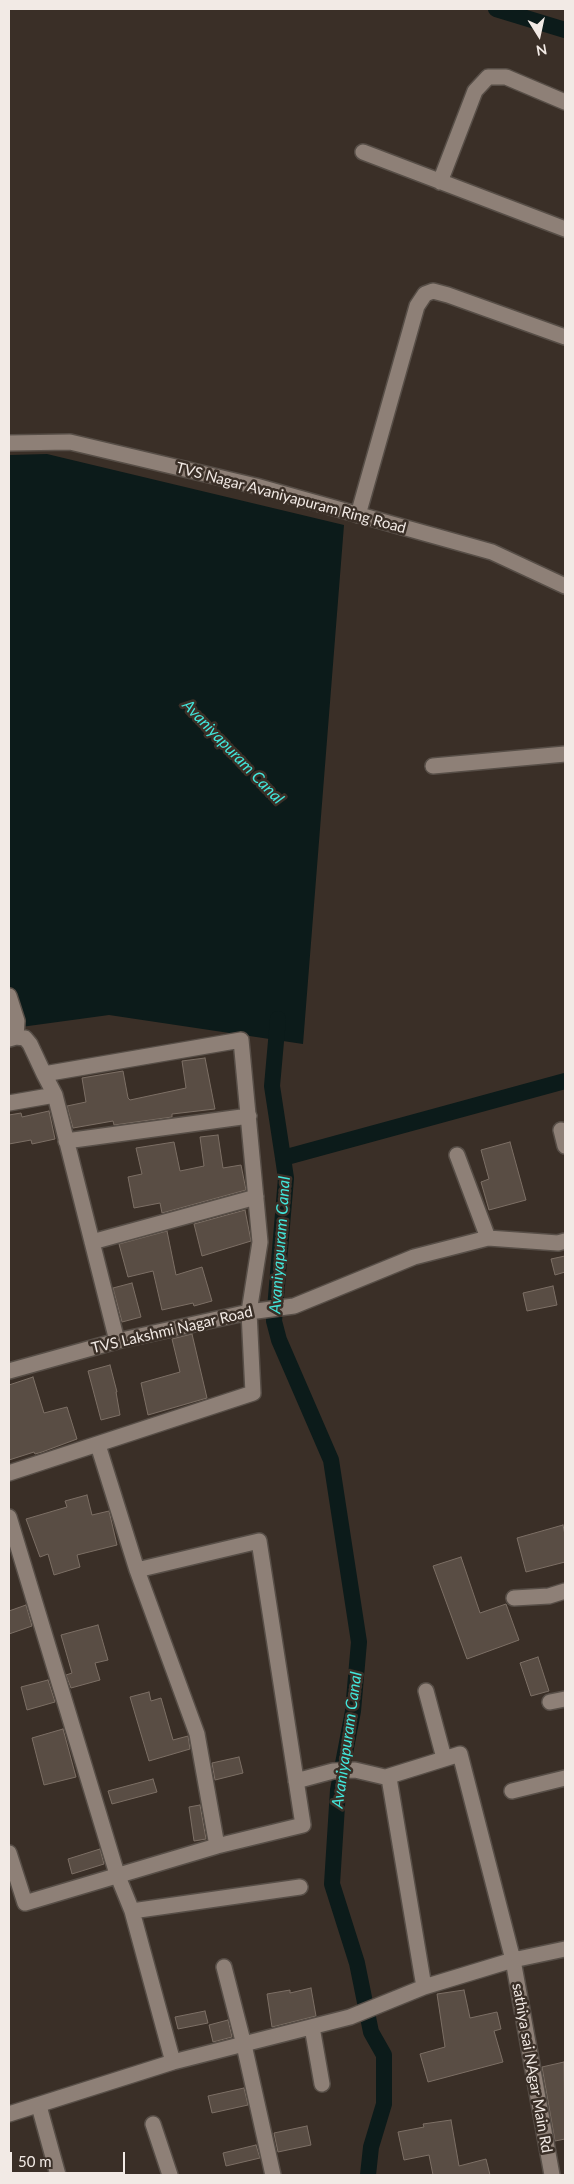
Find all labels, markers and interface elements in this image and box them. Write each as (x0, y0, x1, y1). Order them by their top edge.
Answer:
north arrow (514, 10, 564, 60)
text: N (535, 41, 548, 60)
street label: TVS Nagar Avaniyapuram Ring Road (174, 459, 408, 537)
water label: Avaniyapuram Canal (178, 696, 288, 808)
water label: Avaniyapuram Canal (266, 1176, 294, 1314)
street label: TVS Lakshmi Nagar Road (90, 1303, 254, 1357)
water label: Avaniyapuram Canal (328, 1671, 366, 1809)
street label: sathiya sai NAgar Main Rd (508, 1982, 556, 2154)
scale bar (12, 2142, 128, 2174)
text: 50 m (18, 2152, 52, 2170)

